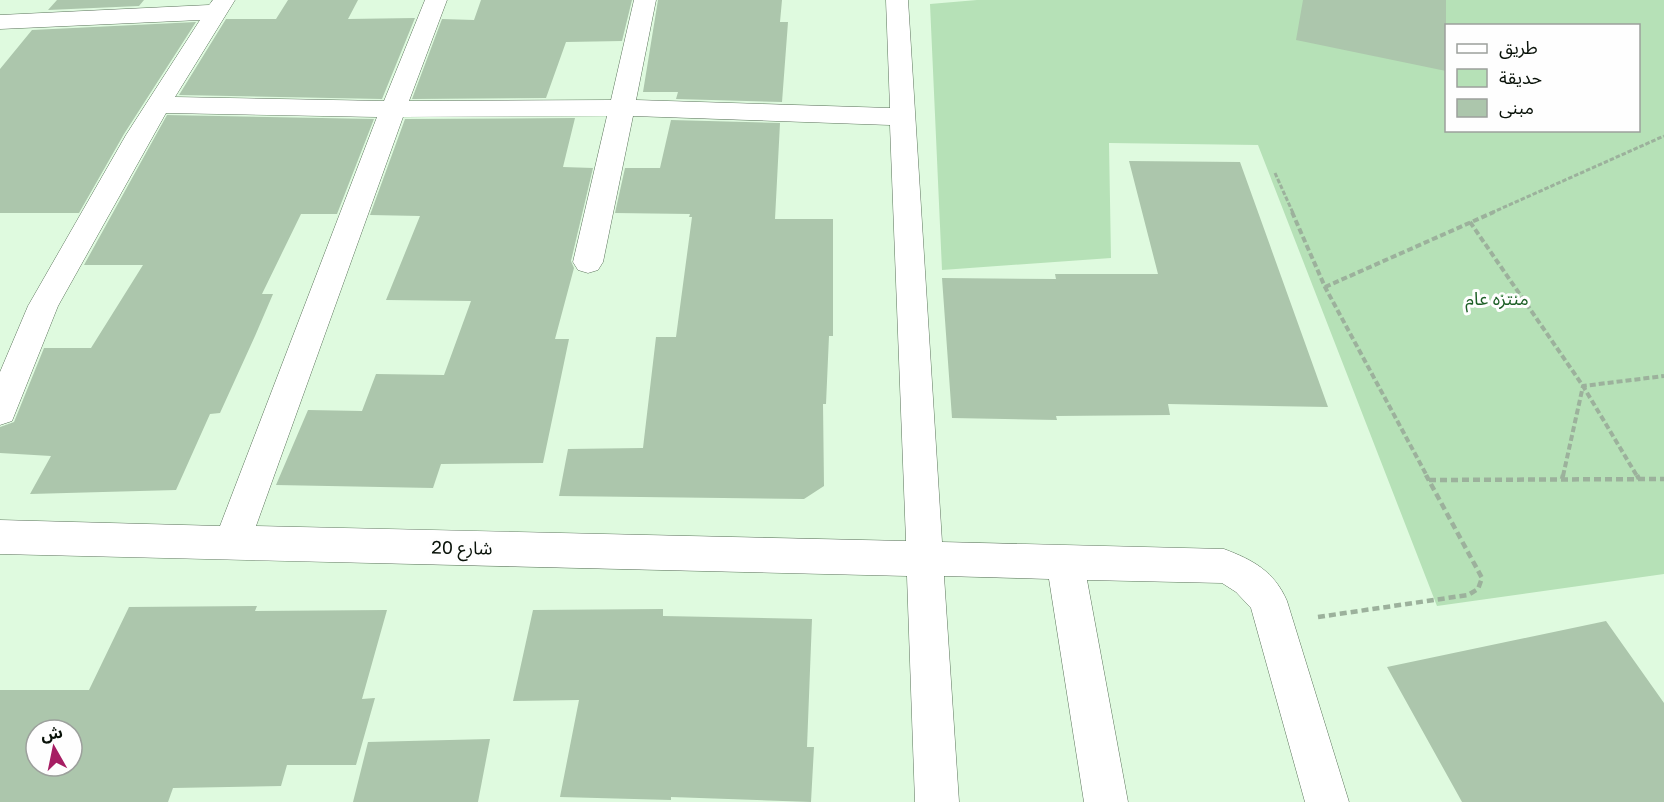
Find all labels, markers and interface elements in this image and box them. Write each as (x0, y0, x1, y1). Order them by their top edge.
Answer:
legend (1445, 24, 1640, 132)
text: طريق (1499, 36, 1538, 59)
text: حديقة (1499, 66, 1542, 88)
text: مبنى (1499, 96, 1534, 119)
park label: منتزه عام (1465, 287, 1529, 313)
street label: شارع 20 (431, 535, 493, 563)
north arrow (24, 718, 84, 778)
text: ش (39, 722, 64, 745)

